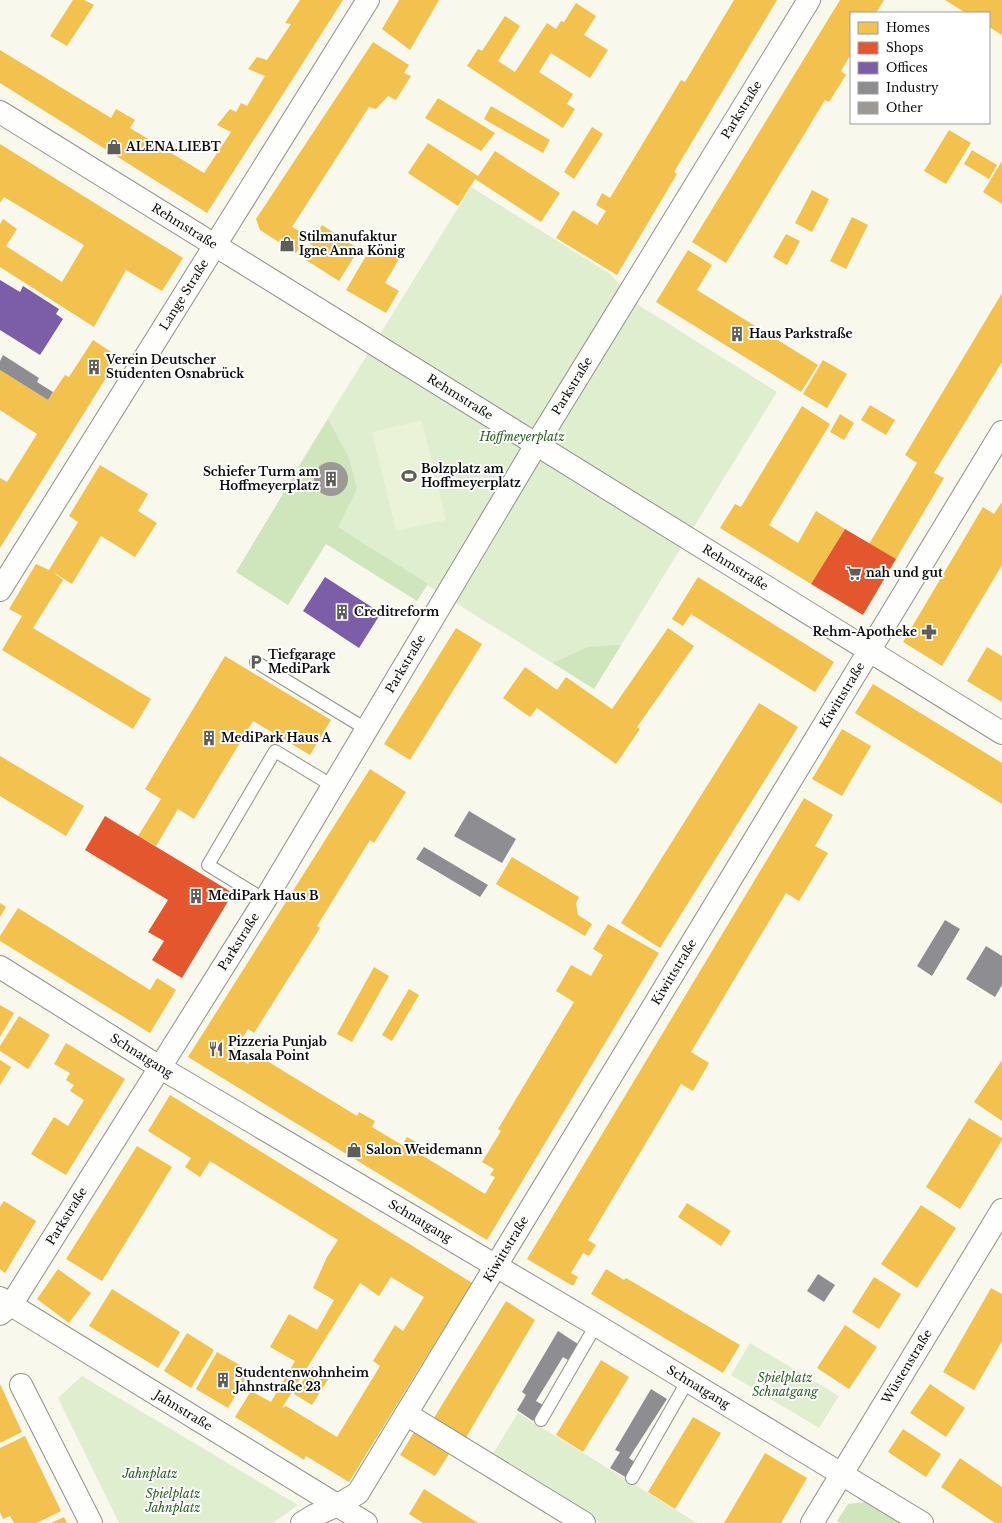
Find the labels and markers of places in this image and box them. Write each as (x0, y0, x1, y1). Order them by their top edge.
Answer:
shop icon: ALENA.LIEBT (105, 138, 123, 156)
place label: ALENA.LIEBT (125, 139, 221, 154)
place label: Stilmanufaktur Igne Anna König (299, 229, 405, 258)
shop icon: Stilmanufaktur Igne Anna König (278, 235, 296, 253)
building icon: Haus Parkstraße (728, 325, 746, 343)
place label: Haus Parkstraße (749, 326, 852, 341)
place label: Verein Deutscher Studenten Osnabrück (105, 352, 245, 381)
building icon: Verein Deutscher Studenten Osnabrück (85, 358, 103, 376)
place label: Bolzplatz am Hoffmeyerplatz (421, 461, 521, 490)
place label: Schiefer Turm am Hoffmeyerplatz (203, 464, 320, 493)
sports icon: Bolzplatz am Hoffmeyerplatz (400, 467, 418, 485)
building icon: Schiefer Turm am Hoffmeyerplatz (322, 470, 340, 488)
supermarket icon: nah und gut (845, 564, 863, 582)
place label: nah und gut (866, 565, 943, 580)
building icon: Creditreform (333, 603, 351, 621)
place label: Creditreform (354, 604, 440, 619)
pharmacy icon: Rehm-Apotheke (920, 623, 938, 641)
place label: Rehm-Apotheke (812, 624, 917, 639)
place label: Tiefgarage MediPark (268, 647, 336, 676)
parking icon: Tiefgarage MediPark (247, 653, 265, 671)
building icon: MediPark Haus A (200, 729, 218, 747)
place label: MediPark Haus A (221, 730, 333, 745)
building icon: MediPark Haus B (187, 887, 205, 905)
place label: MediPark Haus B (208, 888, 319, 903)
place label: Pizzeria Punjab Masala Point (228, 1034, 327, 1063)
restaurant icon: Pizzeria Punjab Masala Point (207, 1040, 225, 1058)
shop icon: Salon Weidemann (345, 1141, 363, 1159)
place label: Salon Weidemann (366, 1142, 483, 1157)
place label: Studentenwohnheim Jahnstraße 23 (232, 1365, 370, 1394)
building icon: Studentenwohnheim Jahnstraße 23 (214, 1371, 232, 1389)

